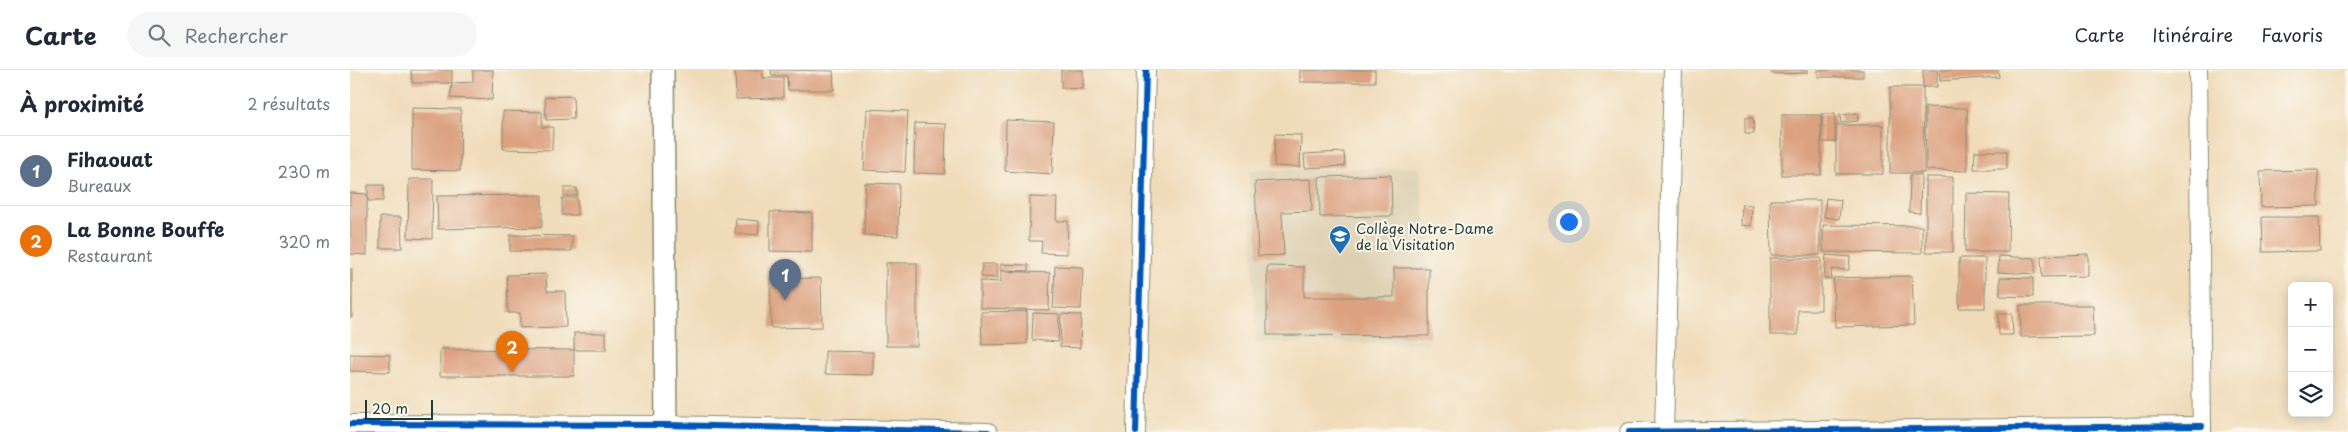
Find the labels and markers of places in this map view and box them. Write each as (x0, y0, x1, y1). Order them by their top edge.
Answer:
place label: Collège Notre-Dame de la Visitation (1356, 218, 1494, 255)
school or university icon: Collège Notre-Dame de la Visitation (1328, 224, 1352, 255)
pin: 1 (769, 259, 801, 300)
pin: 2 (496, 331, 528, 372)

